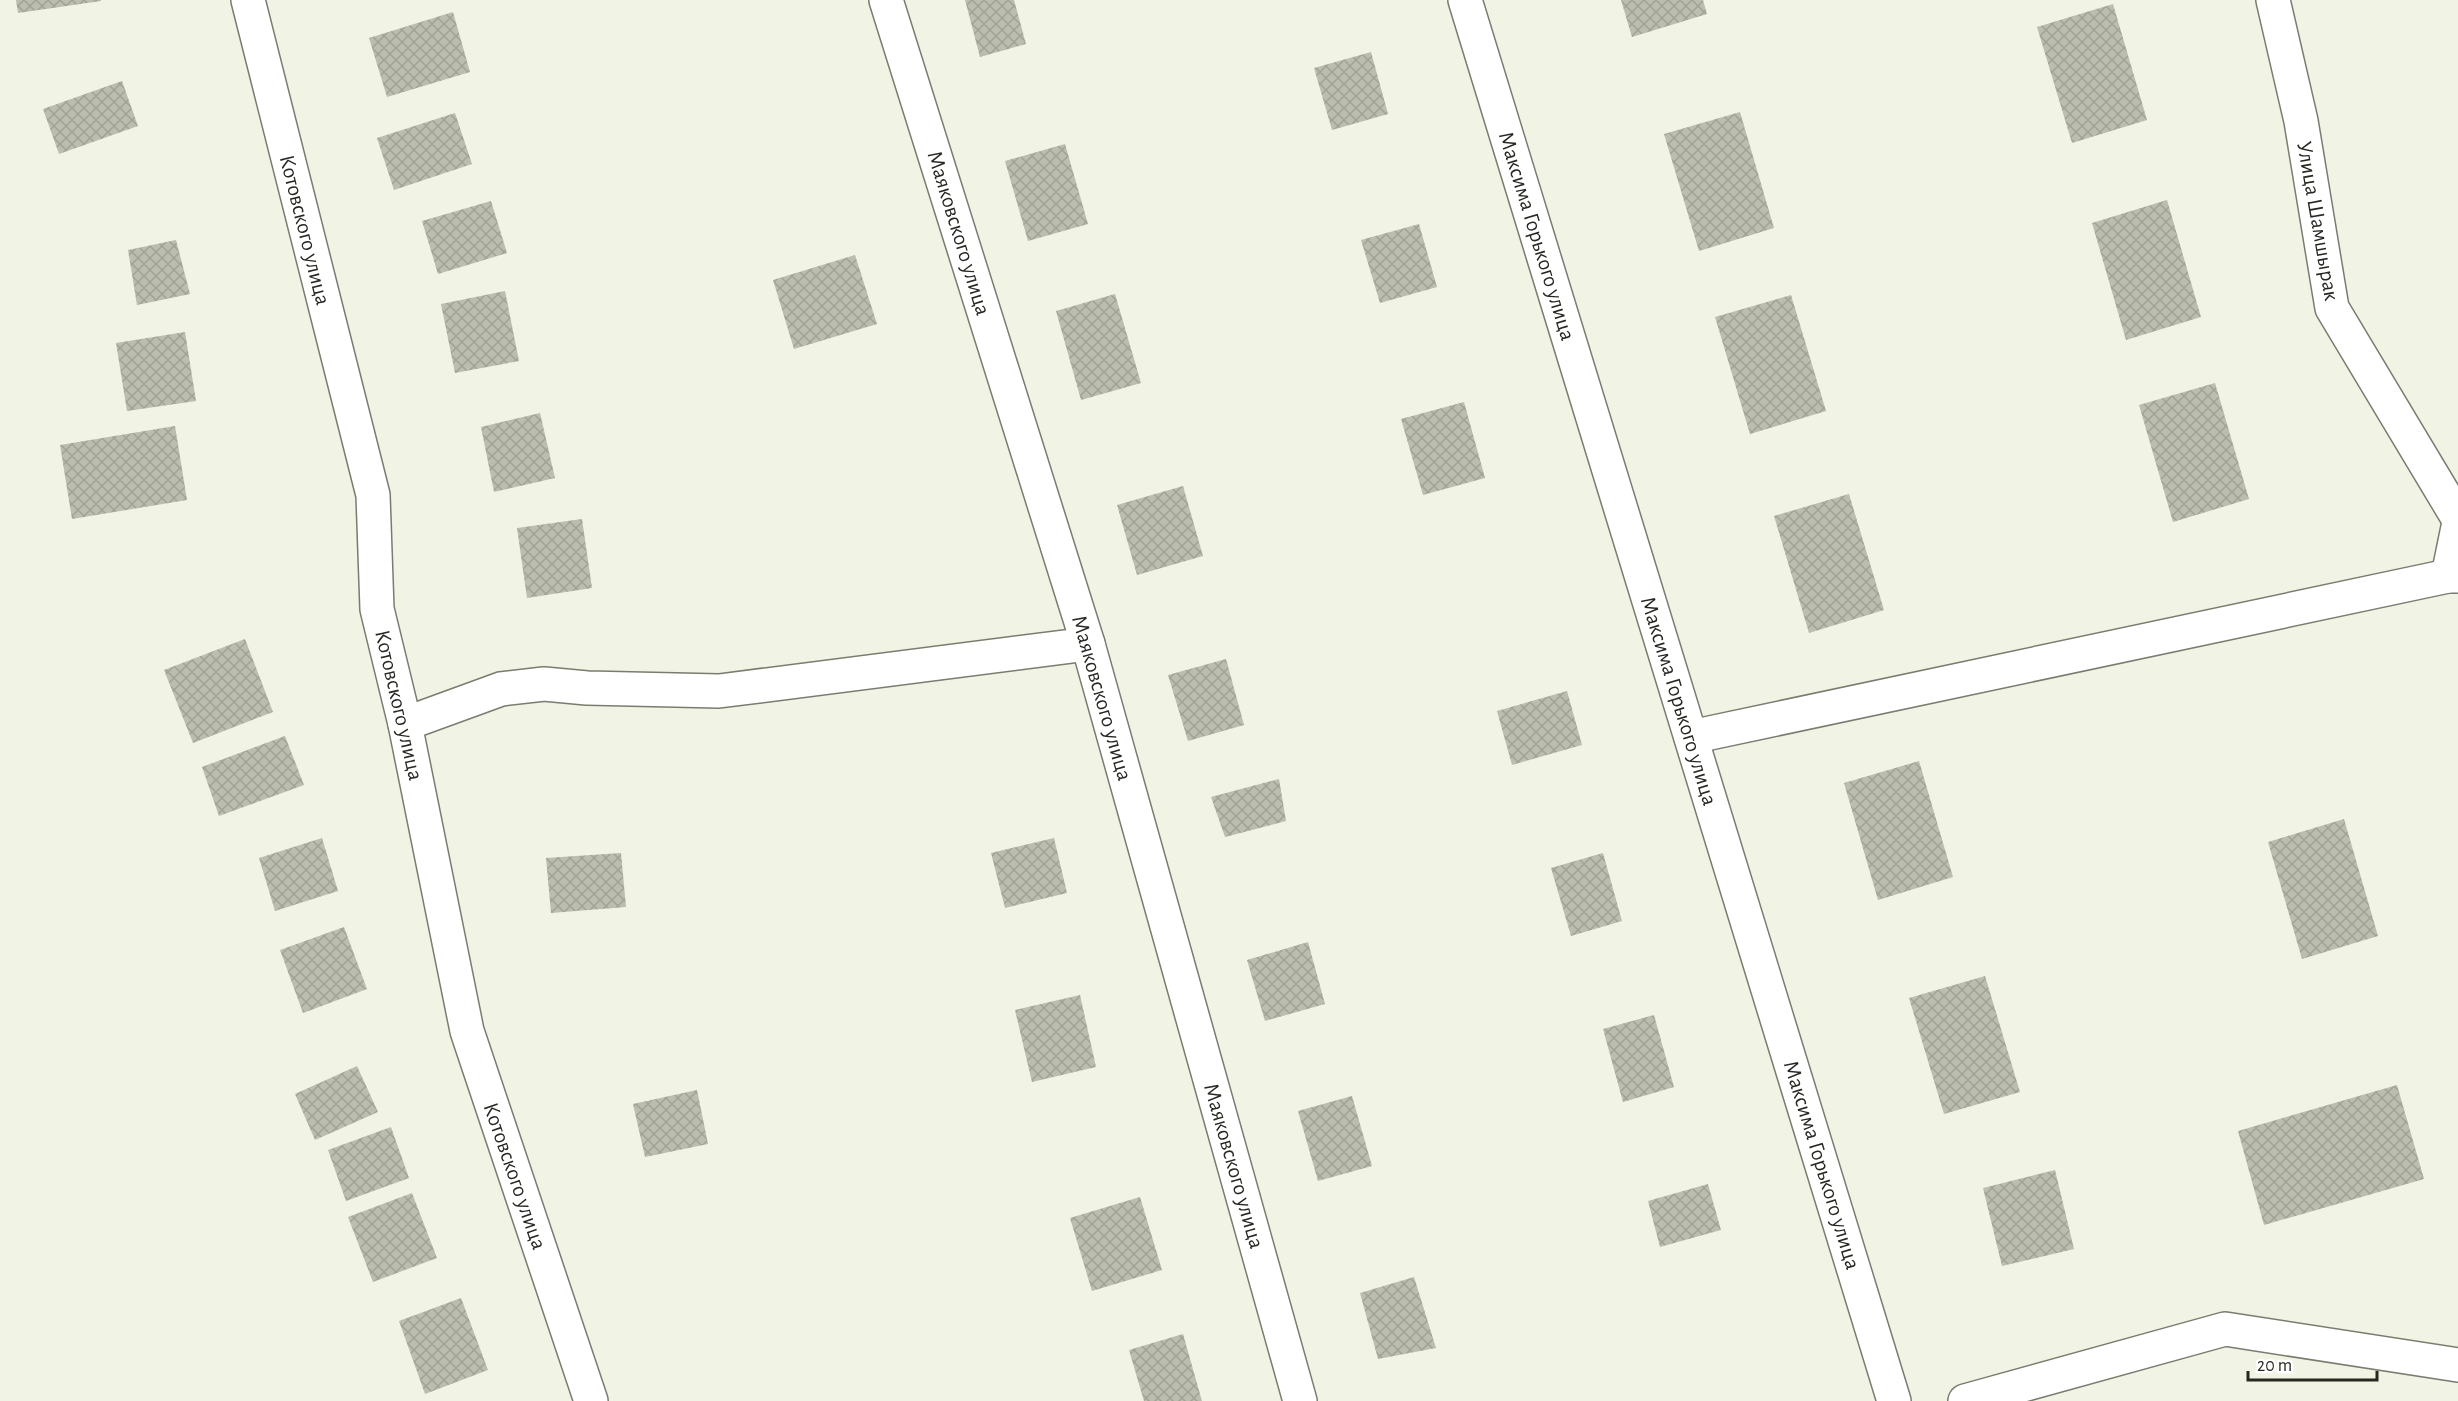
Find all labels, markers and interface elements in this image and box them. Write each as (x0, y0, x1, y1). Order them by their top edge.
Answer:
street label: Максима Горького улица (1495, 129, 1579, 343)
street label: Улица Шамшырак (2293, 140, 2343, 302)
street label: Маяковского улица (924, 148, 994, 318)
street label: Котовского улица (276, 153, 334, 307)
street label: Максима Горького улица (1637, 594, 1721, 808)
street label: Маяковского улица (1068, 613, 1136, 783)
street label: Котовского улица (371, 628, 427, 782)
street label: Максима Горького улица (1780, 1058, 1864, 1272)
street label: Маяковского улица (1200, 1081, 1268, 1251)
street label: Котовского улица (480, 1100, 550, 1252)
scale bar (2248, 1344, 2377, 1382)
text: 20 m (2257, 1357, 2292, 1375)

